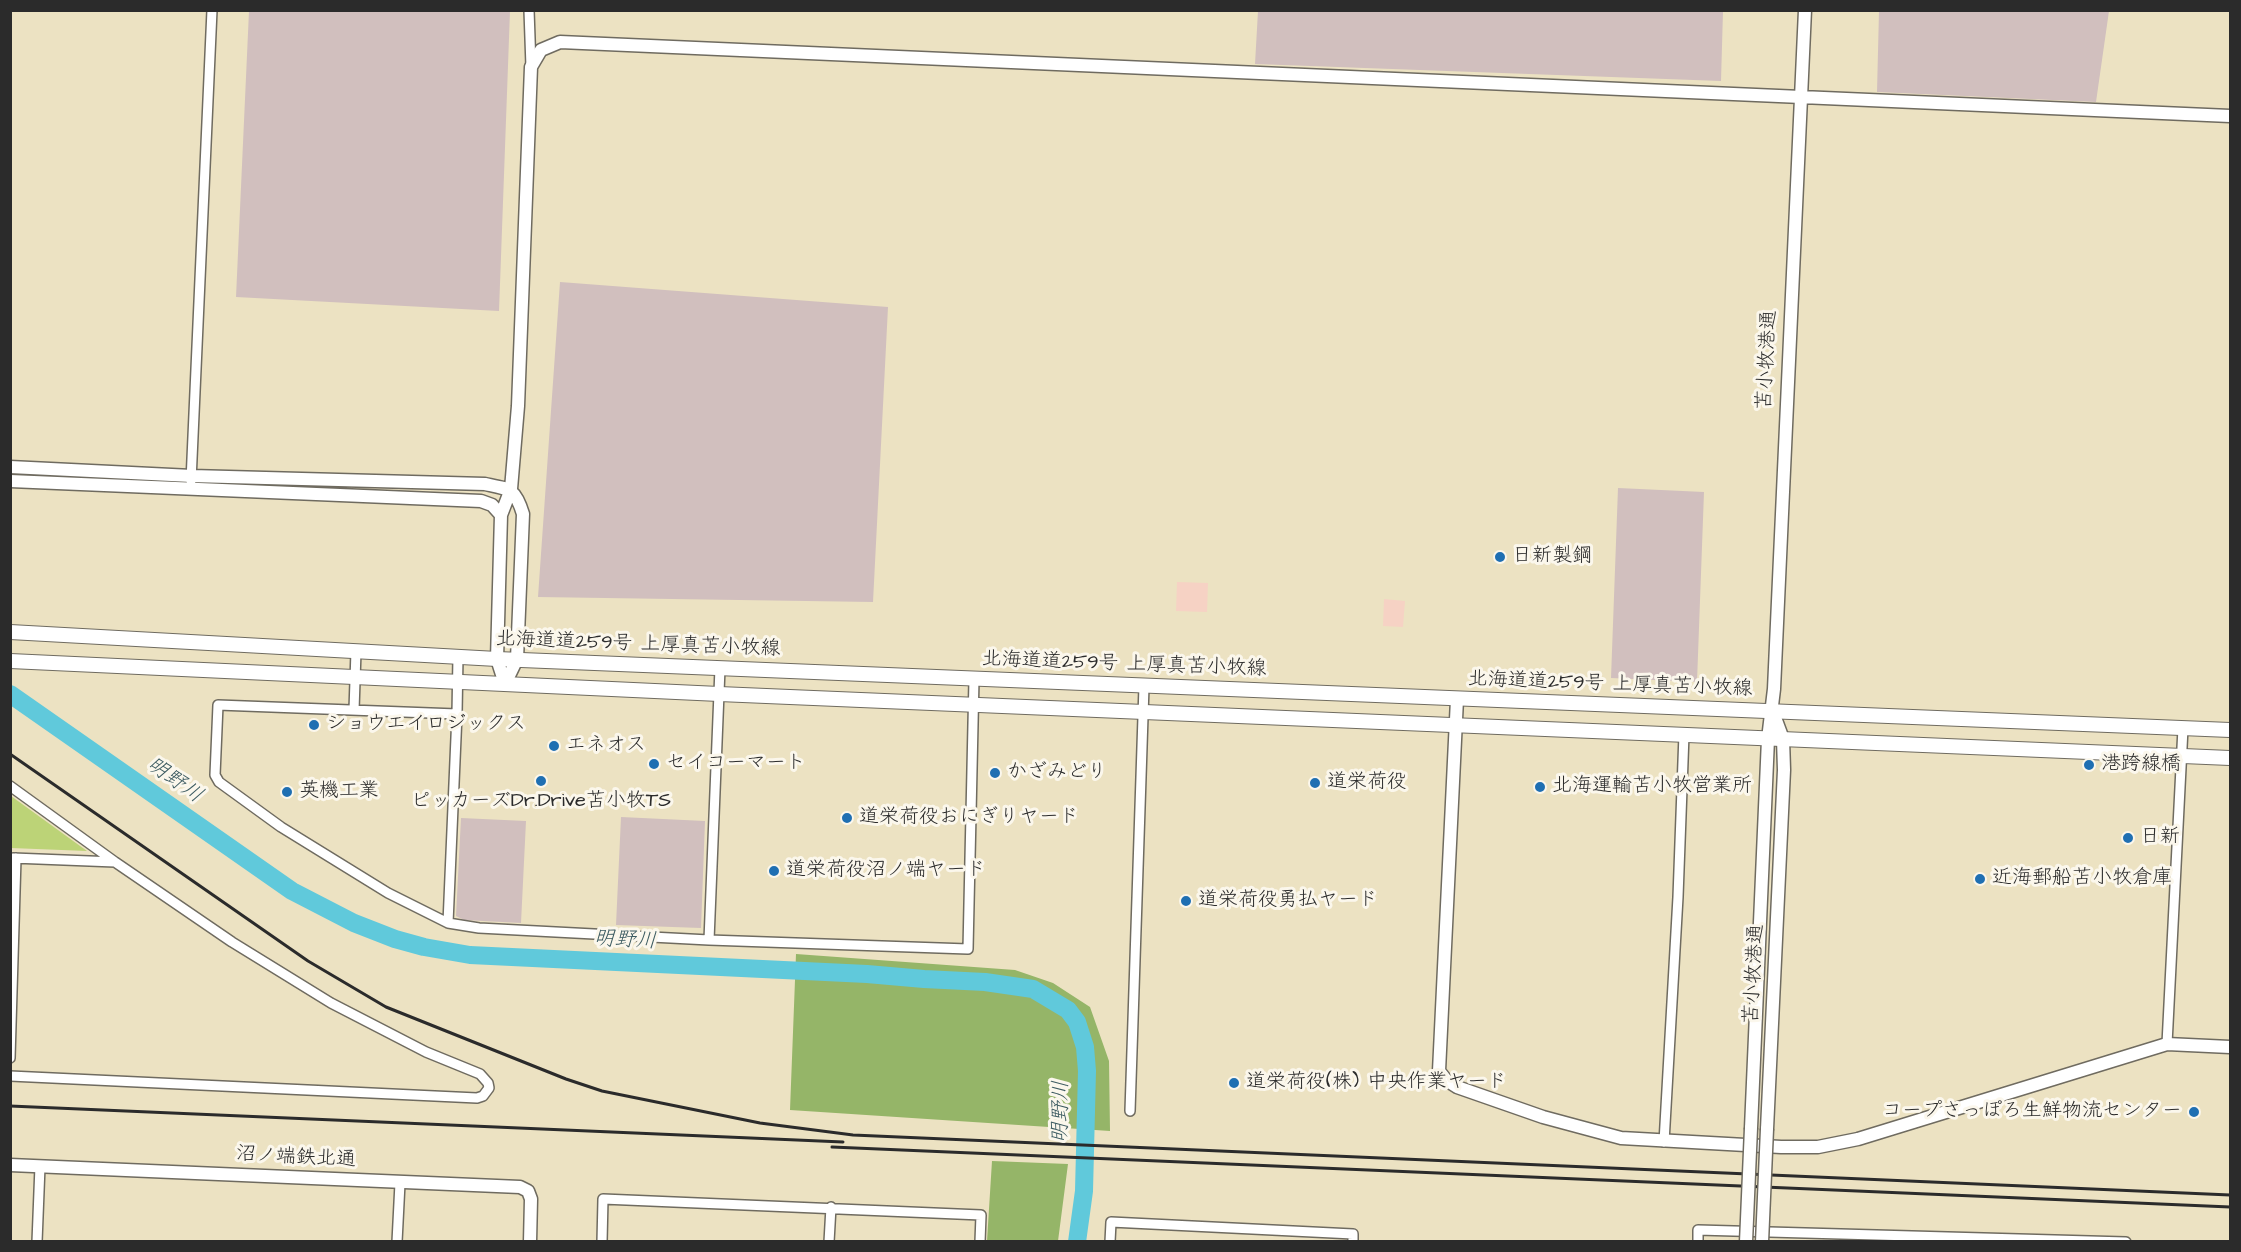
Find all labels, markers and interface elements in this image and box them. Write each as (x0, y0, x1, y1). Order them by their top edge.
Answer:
street label: 苫小牧港通 (1753, 309, 1783, 411)
place label: 日新製鋼 (1512, 545, 1592, 569)
marker: 日新製鋼 (1493, 550, 1507, 564)
street label: 北海道道259号 上厚真苫小牧線 (495, 628, 781, 662)
street label: 北海道道259号 上厚真苫小牧線 (981, 648, 1267, 682)
street label: 北海道道259号 上厚真苫小牧線 (1467, 668, 1753, 702)
place label: ショウエイロジックス (326, 713, 526, 737)
marker: ショウエイロジックス (307, 718, 321, 732)
place label: エネオス (566, 734, 646, 758)
marker: エネオス (547, 739, 561, 753)
place label: セイコーマート (666, 752, 806, 776)
water label: 明野川 (141, 753, 207, 809)
place label: 港跨線橋 (2101, 753, 2181, 777)
marker: セイコーマート (647, 757, 661, 771)
marker: 港跨線橋 (2082, 758, 2096, 772)
place label: かざみどり (1007, 761, 1107, 785)
marker: かざみどり (988, 766, 1002, 780)
place label: 道栄荷役 (1327, 771, 1407, 795)
marker: ピッカーズDr.Drive苫小牧TS (534, 774, 548, 788)
place label: 北海運輸苫小牧営業所 (1552, 775, 1752, 799)
marker: 道栄荷役 (1308, 776, 1322, 790)
place label: 英機工業 (299, 780, 379, 804)
marker: 北海運輸苫小牧営業所 (1533, 780, 1547, 794)
marker: 英機工業 (280, 785, 294, 799)
place label: ピッカーズDr.Drive苫小牧TS (411, 790, 671, 814)
place label: 道栄荷役おにぎりヤード (859, 806, 1079, 830)
marker: 道栄荷役おにぎりヤード (840, 811, 854, 825)
place label: 日新 (2140, 826, 2180, 850)
marker: 日新 (2121, 831, 2135, 845)
place label: 道栄荷役沼ノ端ヤード (786, 859, 986, 883)
marker: 道栄荷役沼ノ端ヤード (767, 864, 781, 878)
place label: 近海郵船苫小牧倉庫 (1992, 867, 2172, 891)
marker: 近海郵船苫小牧倉庫 (1973, 872, 1987, 886)
place label: 道栄荷役勇払ヤード (1198, 889, 1378, 913)
marker: 道栄荷役勇払ヤード (1179, 894, 1193, 908)
street label: 苫小牧港通 (1740, 923, 1770, 1025)
water label: 明野川 (593, 927, 657, 955)
place label: 道栄荷役(株) 中央作業ヤード (1246, 1071, 1507, 1095)
marker: 道栄荷役(株) 中央作業ヤード (1227, 1076, 1241, 1090)
water label: 明野川 (1049, 1080, 1075, 1144)
place label: コープさっぽろ生鮮物流センター (1882, 1100, 2182, 1124)
marker: コープさっぽろ生鮮物流センター (2187, 1105, 2201, 1119)
street label: 沼ノ端鉄北通 (235, 1143, 357, 1173)

